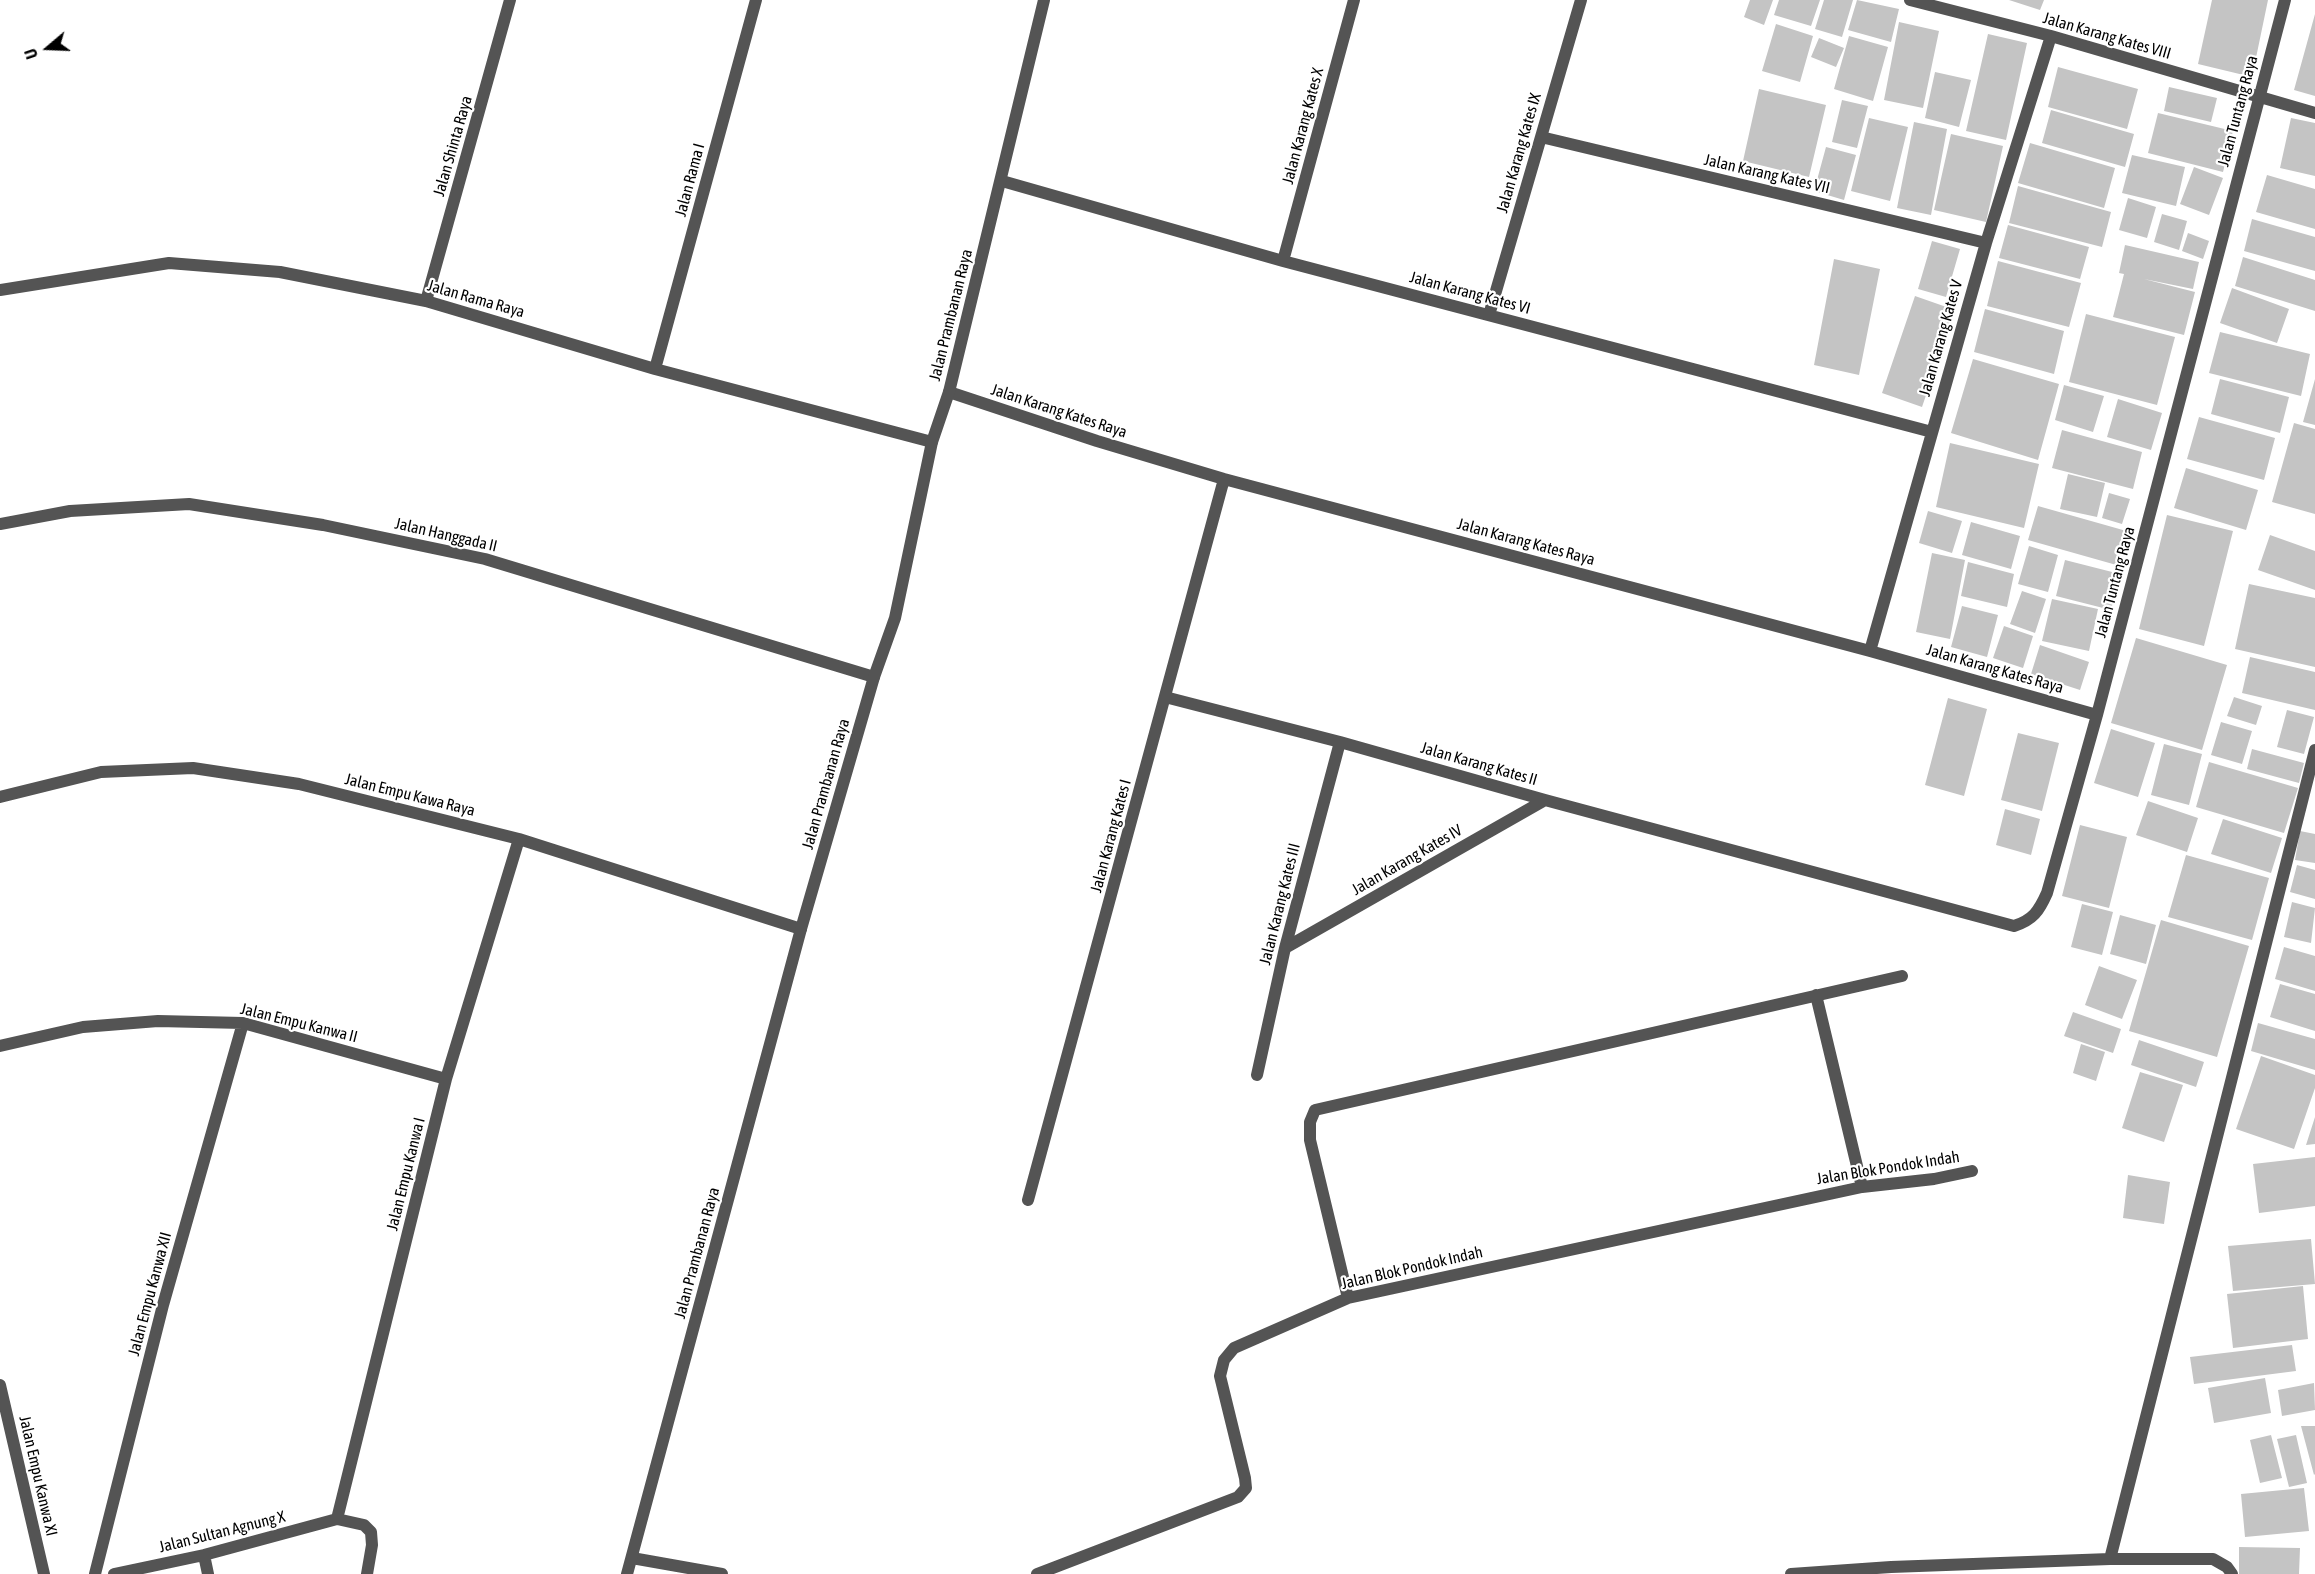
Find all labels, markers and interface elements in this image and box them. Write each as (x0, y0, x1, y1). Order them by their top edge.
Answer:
street label: Jalan Karang Kates VIII (2041, 9, 2173, 63)
north arrow (18, 18, 78, 78)
text: U (21, 46, 41, 61)
street label: Jalan Tuntang Raya (2214, 53, 2262, 169)
street label: Jalan Karang Kates X (1278, 66, 1328, 186)
street label: Jalan Karang Kates IX (1493, 91, 1545, 215)
street label: Jalan Shinta Raya (429, 94, 477, 198)
street label: Jalan Rama I (671, 141, 709, 219)
street label: Jalan Karang Kates VII (1702, 150, 1832, 198)
street label: Jalan Prambanan Raya (925, 247, 977, 383)
street label: Jalan Karang Kates VI (1408, 268, 1532, 318)
street label: Jalan Rama Raya (425, 276, 527, 322)
street label: Jalan Karang Kates V (1915, 278, 1967, 398)
street label: Jalan Karang Kates Raya (989, 380, 1129, 442)
street label: Jalan Hanggada II (393, 514, 499, 556)
street label: Jalan Karang Kates Raya (1455, 514, 1597, 570)
street label: Jalan Tuntang Raya (2091, 524, 2139, 640)
street label: Jalan Karang Kates Raya (1924, 640, 2066, 698)
street label: Jalan Prambanan Raya (798, 717, 854, 851)
street label: Jalan Karang Kates II (1418, 738, 1540, 790)
street label: Jalan Empu Kawa Raya (343, 770, 477, 820)
street label: Jalan Karang Kates I (1087, 777, 1135, 895)
street label: Jalan Karang Kates IV (1348, 821, 1466, 899)
street label: Jalan Karang Kates III (1256, 841, 1304, 967)
street label: Jalan Empu Kanwa II (238, 999, 360, 1047)
street label: Jalan Empu Kanwa I (383, 1115, 429, 1233)
street label: Jalan Blok Pondok Indah (1815, 1147, 1961, 1189)
street label: Jalan Prambanan Raya (670, 1185, 724, 1321)
street label: Jalan Empu Kanwa XII (124, 1230, 176, 1358)
street label: Jalan Blok Pondok Indah (1339, 1242, 1485, 1294)
street label: Jalan Empu Kanwa XI (15, 1414, 61, 1538)
street label: Jalan Sultan Agnung X (157, 1507, 287, 1557)

